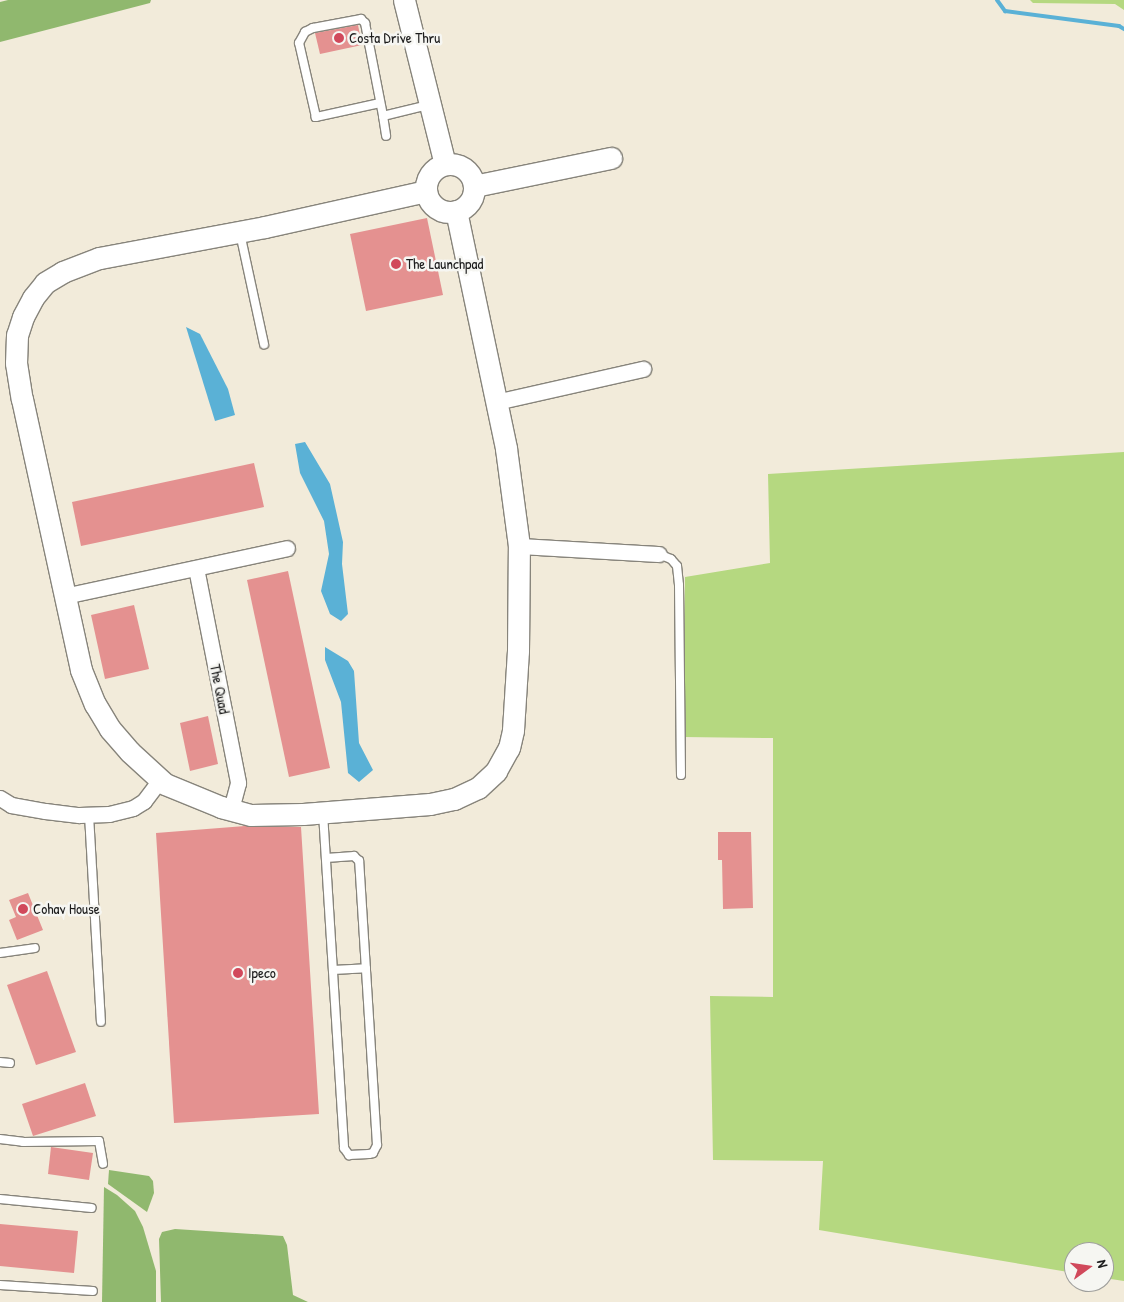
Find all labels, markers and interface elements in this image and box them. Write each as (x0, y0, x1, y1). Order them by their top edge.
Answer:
place label: Costa Drive Thru (349, 29, 440, 47)
marker: Costa Drive Thru (333, 32, 345, 44)
place label: The Launchpad (406, 255, 483, 273)
marker: The Launchpad (390, 258, 402, 270)
street label: The Quad (206, 663, 234, 715)
place label: Cohav House (33, 900, 100, 918)
marker: Cohav House (17, 903, 29, 915)
place label: Ipeco (248, 964, 276, 982)
marker: Ipeco (232, 967, 244, 979)
north arrow (1064, 1242, 1114, 1292)
text: N (1093, 1258, 1113, 1269)

